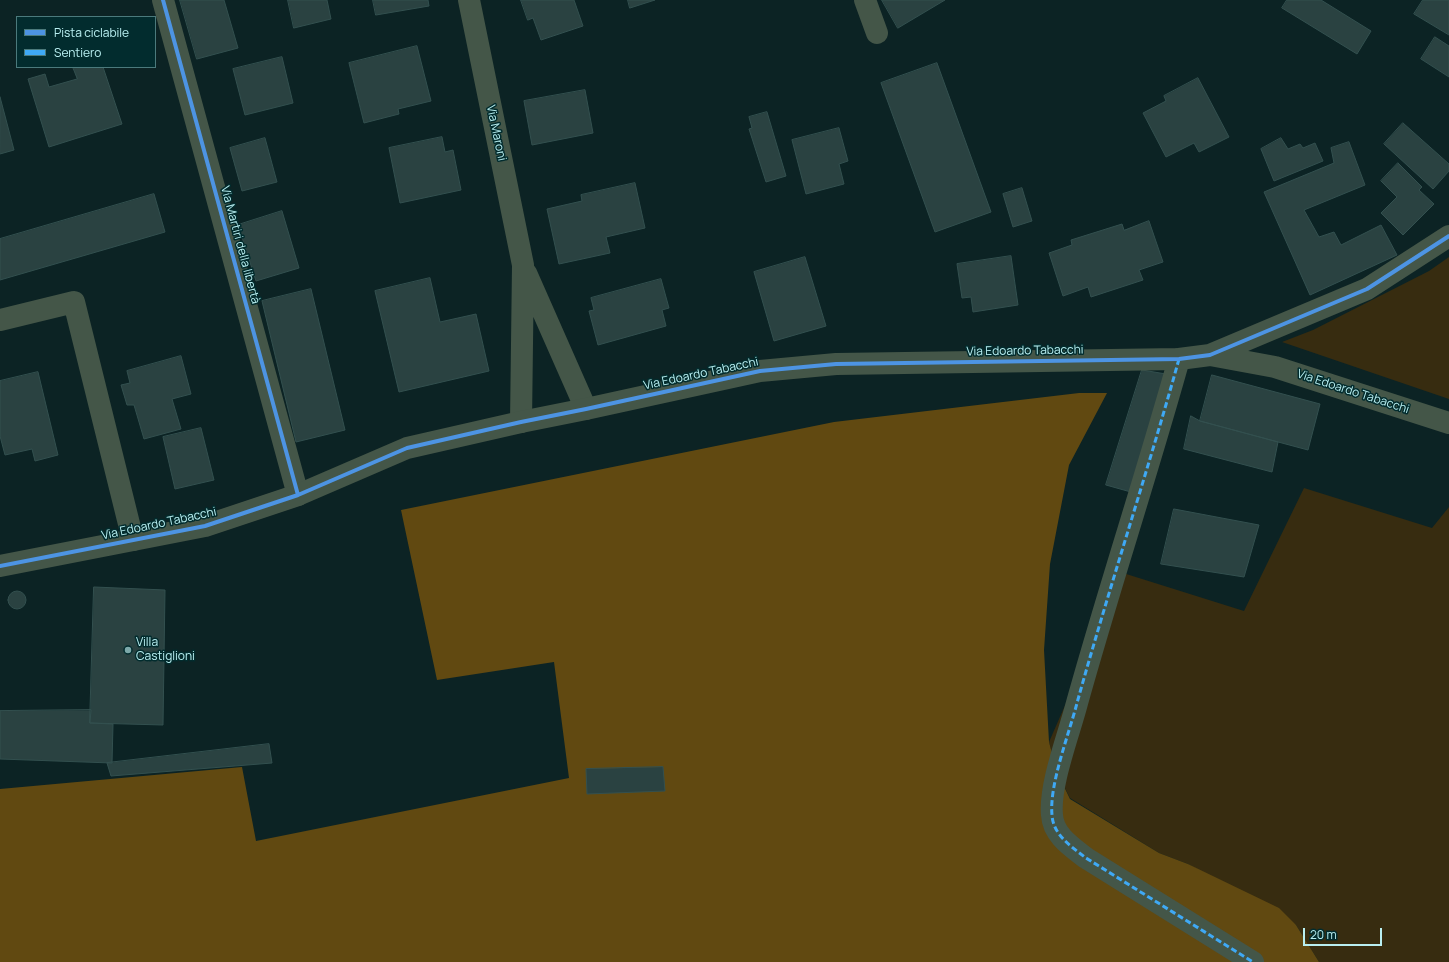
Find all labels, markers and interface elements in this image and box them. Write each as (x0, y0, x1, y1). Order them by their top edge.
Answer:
legend (16, 16, 156, 68)
text: Pista ciclabile (54, 24, 129, 41)
text: Sentiero (54, 44, 101, 61)
street label: Via Maroni (483, 104, 509, 162)
street label: Via Martiri della libertà (217, 185, 263, 305)
street label: Via Edoardo Tabacchi (966, 343, 1084, 359)
street label: Via Edoardo Tabacchi (642, 355, 760, 393)
street label: Via Edoardo Tabacchi (1295, 367, 1411, 417)
street label: Via Edoardo Tabacchi (100, 505, 218, 543)
place label: Villa Castiglioni (136, 636, 195, 664)
marker: Villa Castiglioni (123, 645, 133, 655)
scale bar (1305, 920, 1384, 946)
text: 20 m (1310, 926, 1337, 943)

